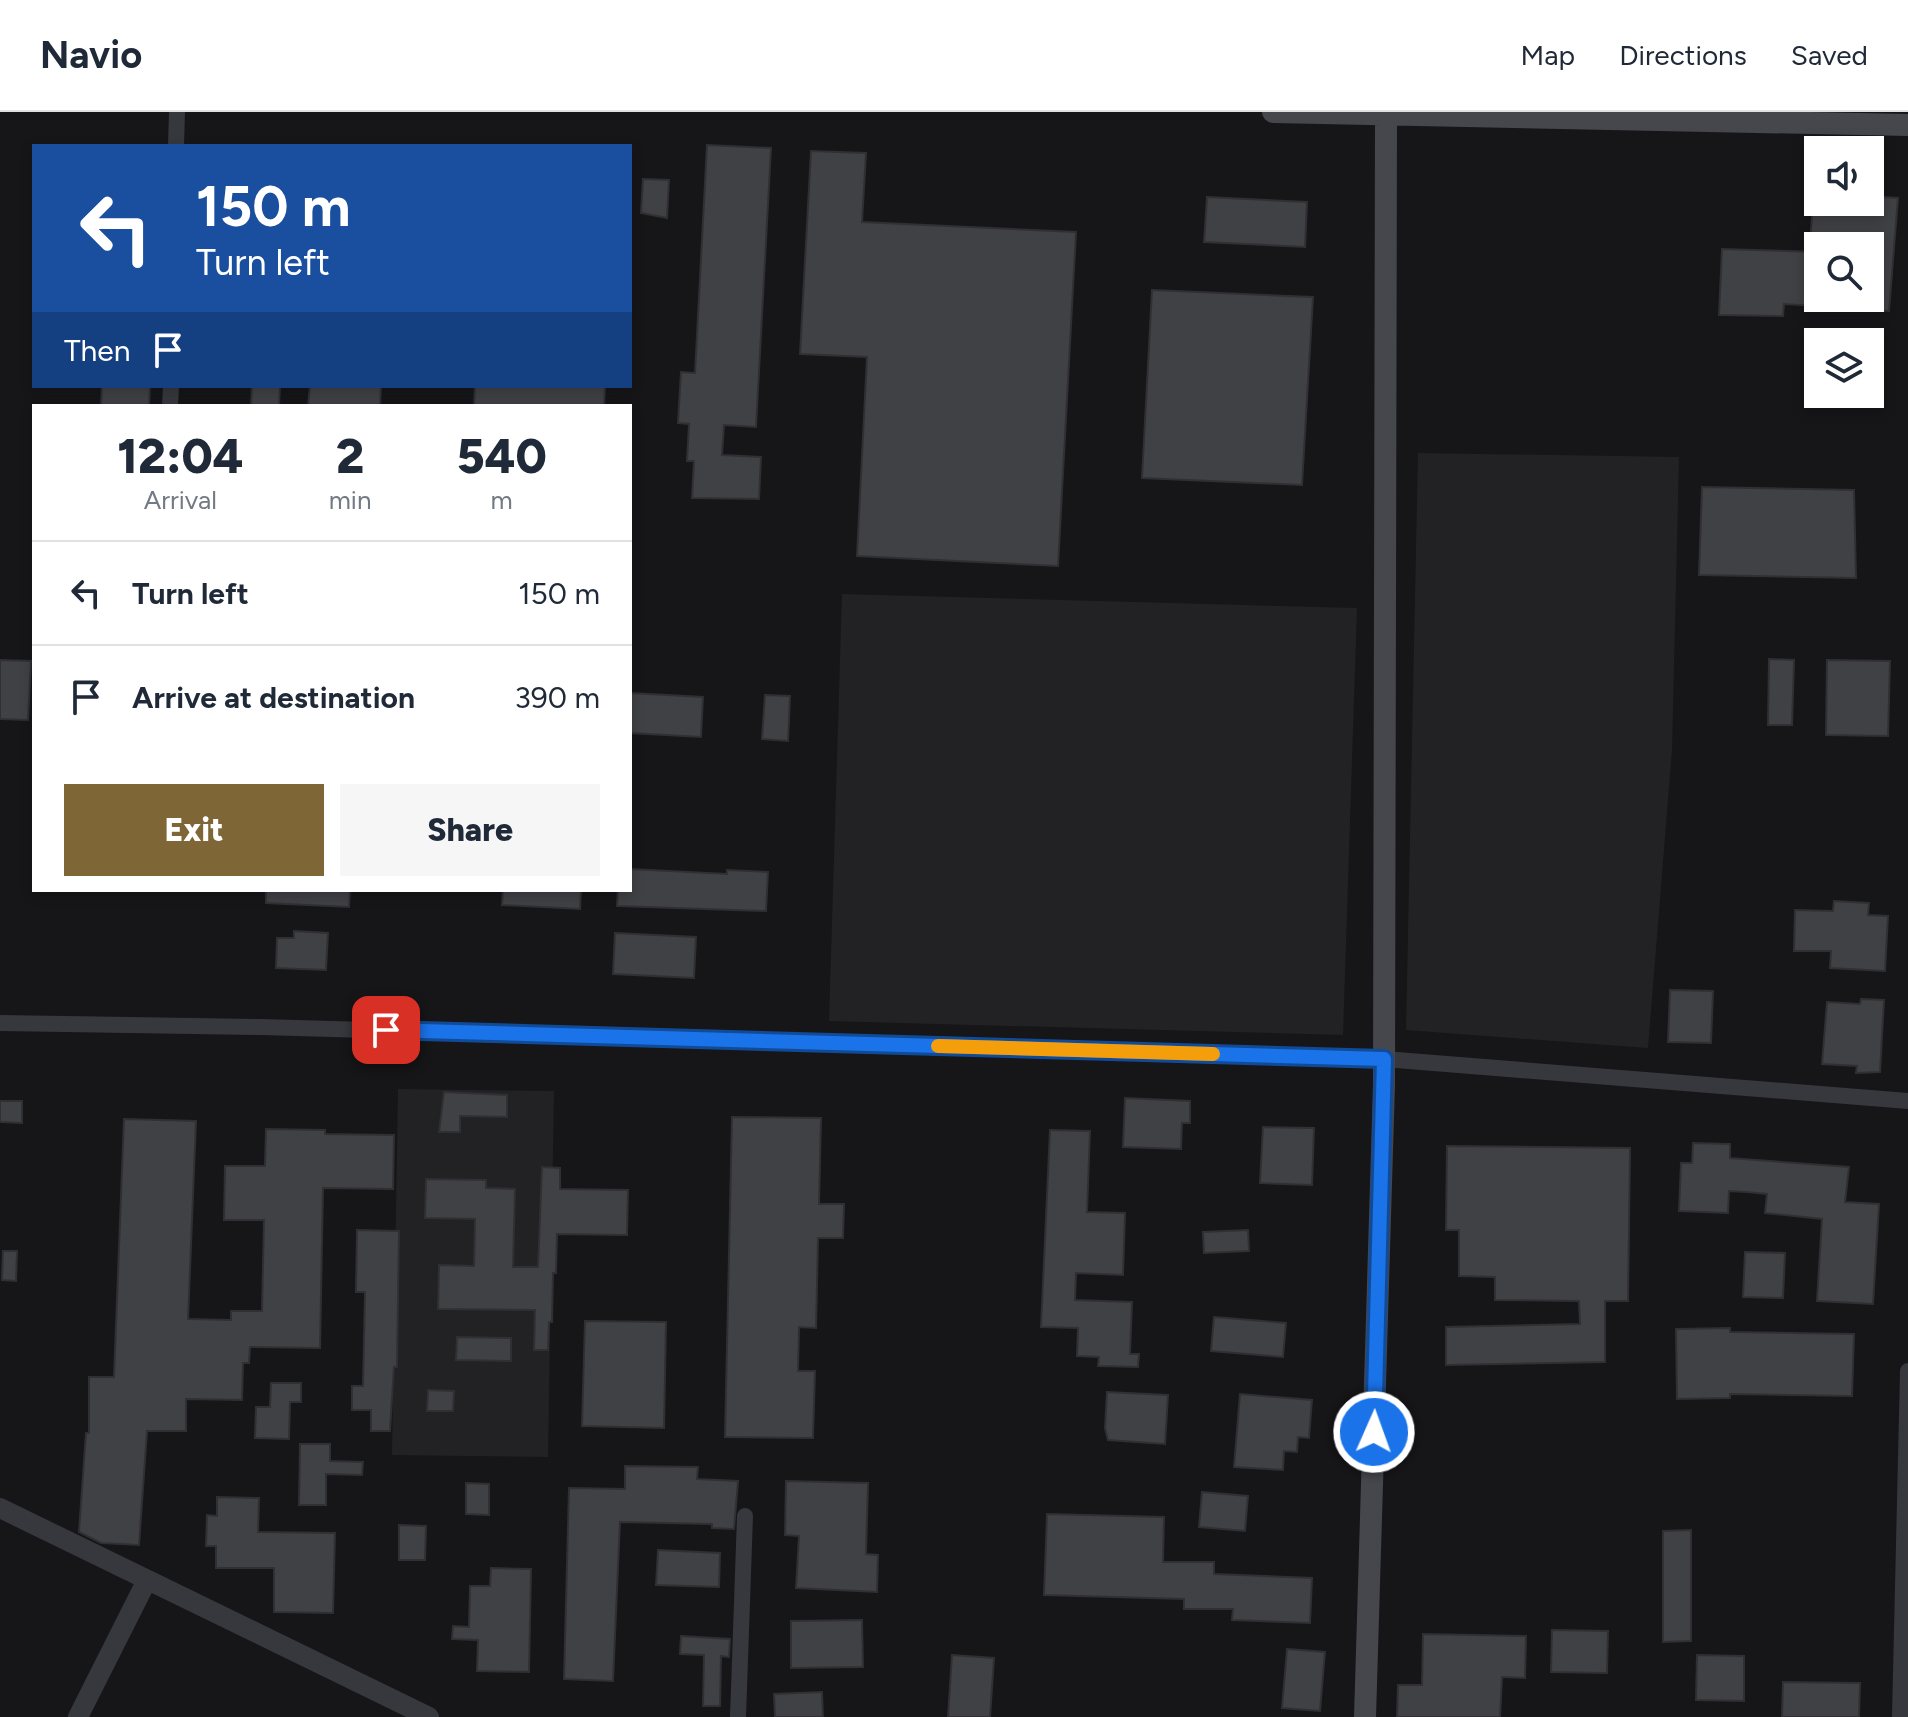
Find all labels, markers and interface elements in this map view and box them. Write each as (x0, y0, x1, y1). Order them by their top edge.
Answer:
text: Navio (40, 32, 142, 78)
text: Map (1521, 38, 1575, 72)
text: Directions (1619, 38, 1747, 72)
text: Saved (1791, 38, 1868, 72)
map controls (1804, 136, 1884, 408)
button: sound (1804, 136, 1884, 216)
text: 150 m (196, 173, 351, 240)
icon: left (64, 176, 168, 280)
button: search (1804, 232, 1884, 312)
text: Turn left (196, 241, 330, 284)
icon: arrive (146, 328, 190, 372)
button: layers (1804, 328, 1884, 408)
text: Then (64, 332, 130, 369)
text: 12:04 (117, 427, 243, 485)
text: 2 (336, 427, 364, 485)
text: 540 (457, 427, 547, 485)
text: Arrival (144, 484, 217, 516)
text: min (329, 484, 371, 516)
text: m (491, 484, 513, 516)
icon: left (64, 571, 108, 615)
text: Turn left (132, 575, 249, 612)
text: 150 m (518, 575, 600, 612)
icon: arrive (64, 675, 108, 719)
text: Arrive at destination (132, 679, 415, 716)
text: 390 m (515, 679, 600, 716)
button: Exit (64, 784, 324, 876)
button: Share (340, 784, 600, 876)
pin (352, 996, 420, 1064)
icon: arrive (364, 1008, 408, 1052)
position arrow (1332, 1390, 1416, 1474)

